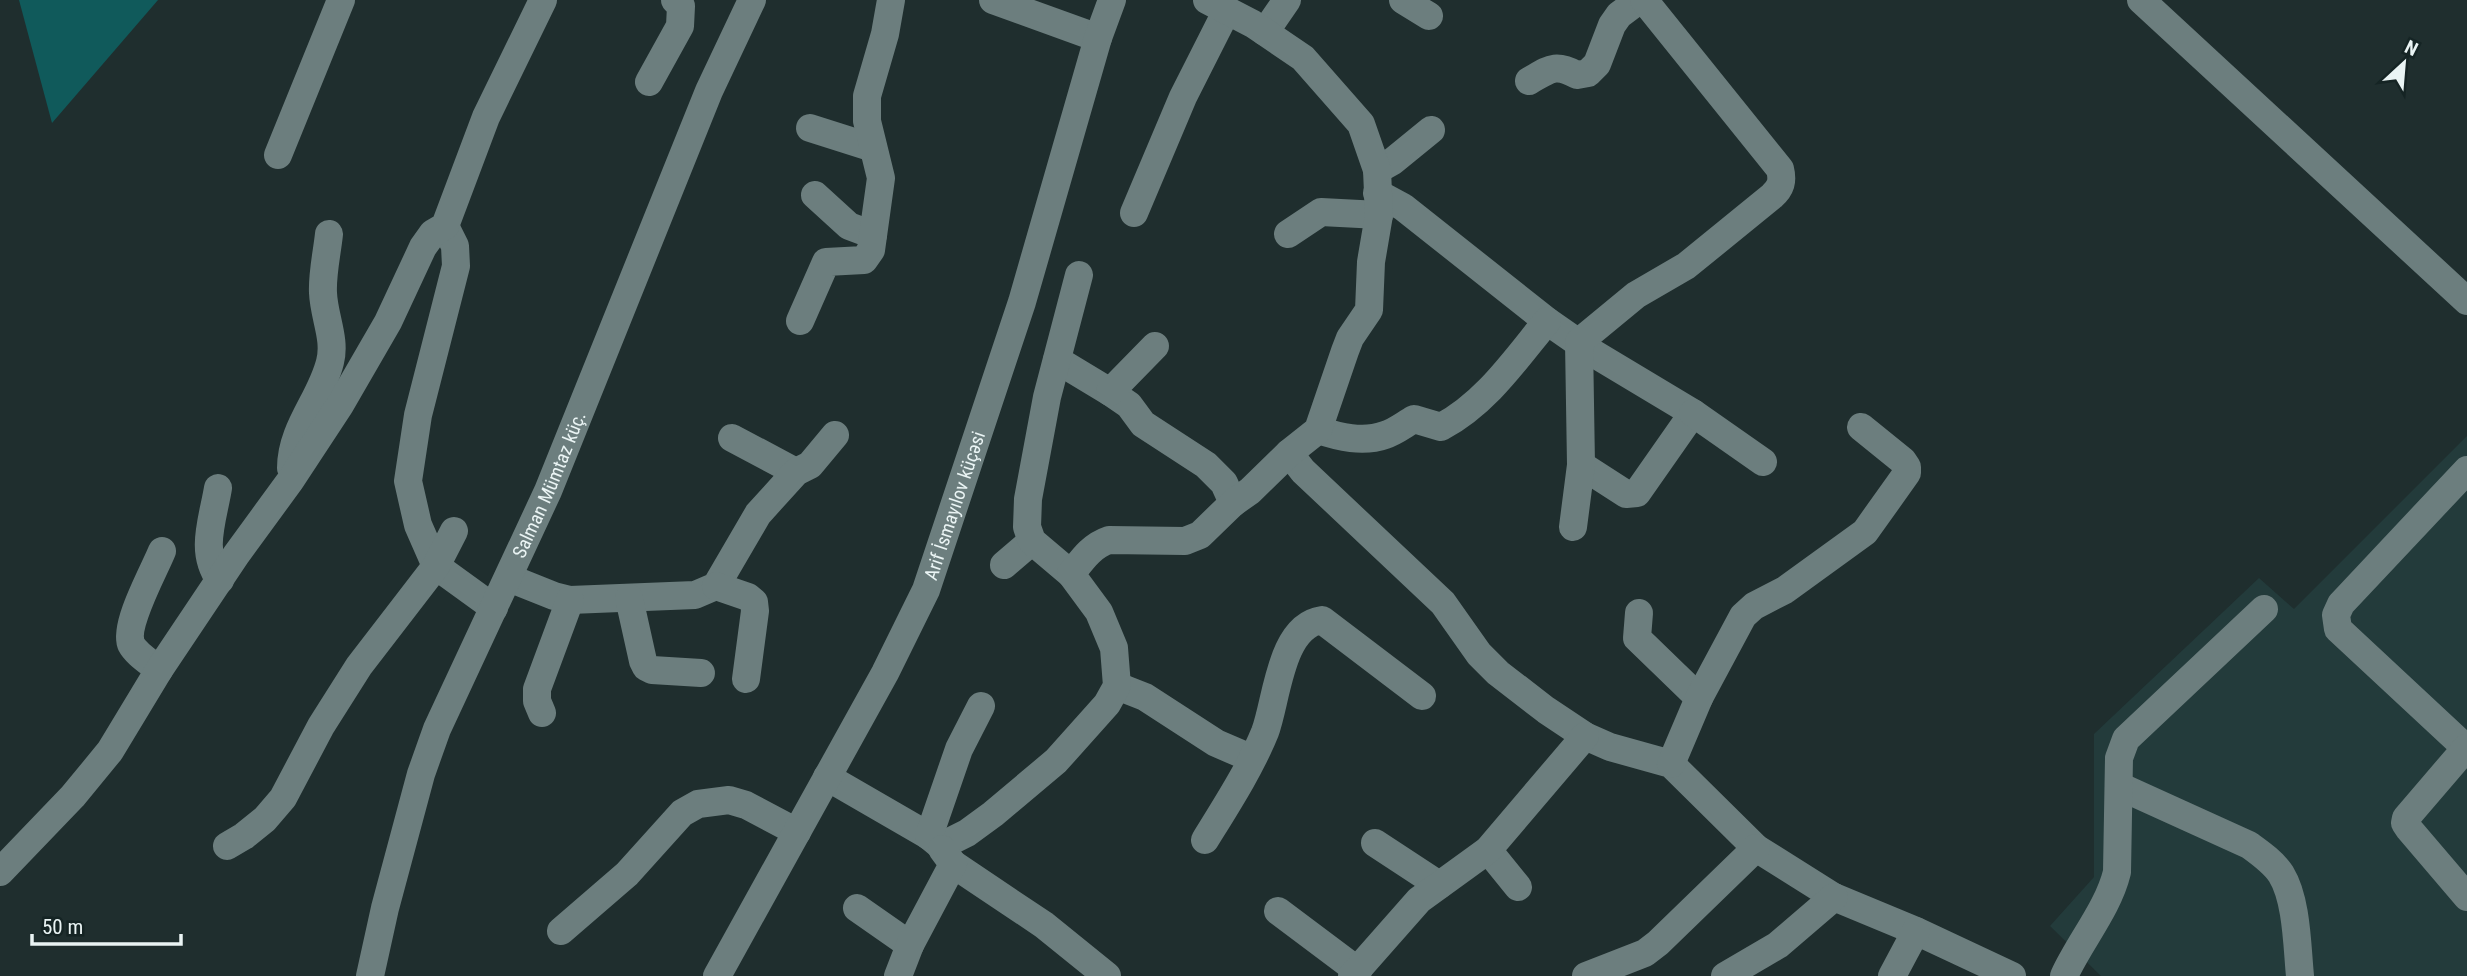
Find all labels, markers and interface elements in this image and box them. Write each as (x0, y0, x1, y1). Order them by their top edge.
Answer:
north arrow (2369, 28, 2439, 98)
text: N (2401, 35, 2422, 61)
street label: Salman Mümtaz küç. (507, 408, 591, 562)
street label: Arif İsmayılov küçəsi (919, 428, 990, 583)
scale bar (32, 902, 180, 946)
text: 50 m (42, 915, 83, 939)

